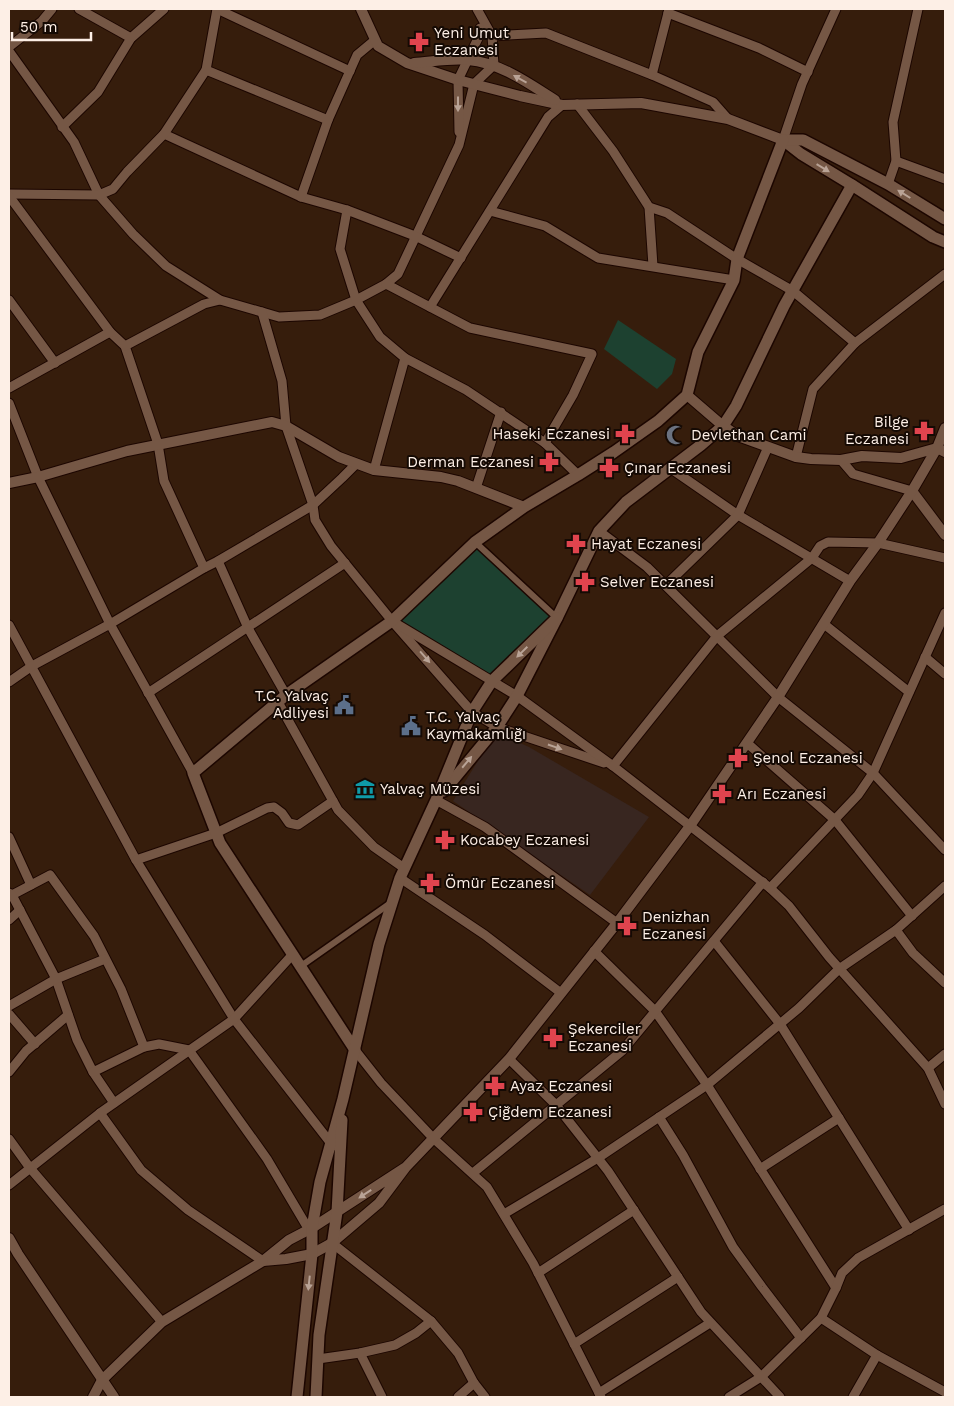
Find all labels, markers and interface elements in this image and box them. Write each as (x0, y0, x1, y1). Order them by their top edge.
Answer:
scale bar (12, 10, 91, 42)
text: 50 m (20, 18, 57, 36)
place label: Yeni Umut Eczanesi (434, 24, 510, 59)
pharmacy icon: Yeni Umut Eczanesi (408, 31, 430, 53)
one-way arrow (513, 75, 528, 83)
one-way arrow (454, 97, 462, 113)
one-way arrow (817, 163, 830, 172)
one-way arrow (897, 189, 910, 198)
place label: Bilge Eczanesi (845, 413, 909, 448)
pharmacy icon: Bilge Eczanesi (913, 420, 935, 442)
pharmacy icon: Haseki Eczanesi (614, 423, 636, 445)
mosque icon: Devlethan Cami (665, 424, 687, 446)
place label: Haseki Eczanesi (492, 425, 610, 443)
place label: Devlethan Cami (691, 426, 807, 444)
pharmacy icon: Derman Eczanesi (538, 451, 560, 473)
place label: Derman Eczanesi (407, 453, 534, 471)
pharmacy icon: Çınar Eczanesi (598, 457, 620, 479)
place label: Çınar Eczanesi (624, 459, 731, 477)
pharmacy icon: Hayat Eczanesi (565, 533, 587, 555)
place label: Hayat Eczanesi (591, 535, 701, 553)
pharmacy icon: Selver Eczanesi (574, 571, 596, 593)
place label: Selver Eczanesi (600, 573, 714, 591)
one-way arrow (516, 646, 528, 658)
one-way arrow (419, 651, 430, 664)
place label: T.C. Yalvaç Adliyesi (255, 687, 329, 722)
public building icon: T.C. Yalvaç Adliyesi (333, 694, 355, 716)
place label: T.C. Yalvaç Kaymakamlığı (426, 708, 526, 743)
public building icon: T.C. Yalvaç Kaymakamlığı (400, 715, 422, 737)
one-way arrow (547, 743, 562, 751)
pharmacy icon: Şenol Eczanesi (727, 747, 749, 769)
place label: Şenol Eczanesi (753, 749, 863, 767)
one-way arrow (462, 756, 473, 769)
museum icon: Yalvaç Müzesi (354, 778, 376, 800)
place label: Yalvaç Müzesi (380, 780, 480, 798)
pharmacy icon: Arı Eczanesi (711, 783, 733, 805)
place label: Arı Eczanesi (737, 785, 826, 803)
pharmacy icon: Kocabey Eczanesi (434, 829, 456, 851)
place label: Kocabey Eczanesi (460, 831, 589, 849)
pharmacy icon: Ömür Eczanesi (419, 872, 441, 894)
place label: Ömür Eczanesi (445, 874, 555, 892)
place label: Denizhan Eczanesi (642, 908, 710, 943)
pharmacy icon: Denizhan Eczanesi (616, 915, 638, 937)
place label: Şekerciler Eczanesi (568, 1020, 641, 1055)
pharmacy icon: Şekerciler Eczanesi (542, 1027, 564, 1049)
pharmacy icon: Ayaz Eczanesi (484, 1075, 506, 1097)
place label: Ayaz Eczanesi (510, 1077, 612, 1095)
pharmacy icon: Çiğdem Eczanesi (462, 1101, 484, 1123)
place label: Çiğdem Eczanesi (488, 1103, 612, 1121)
one-way arrow (359, 1189, 372, 1198)
one-way arrow (304, 1276, 312, 1292)

